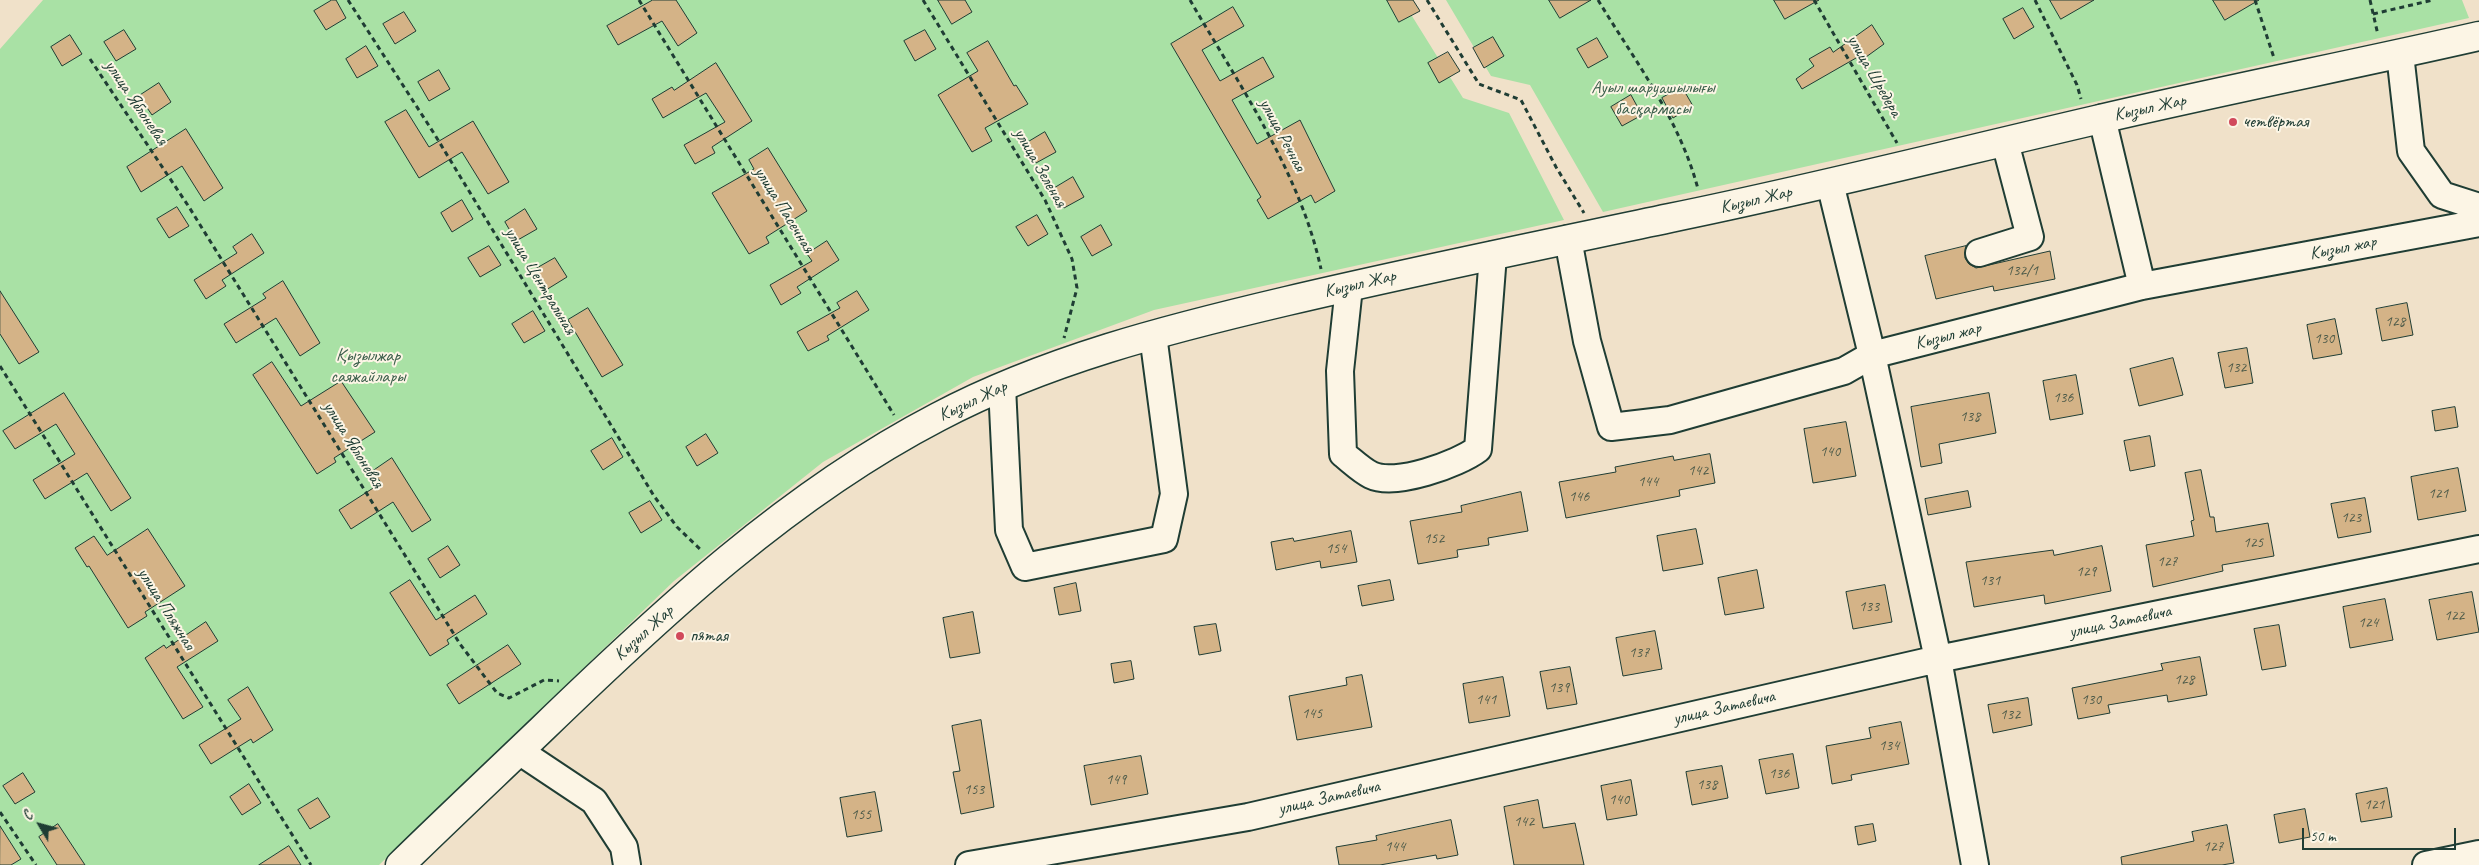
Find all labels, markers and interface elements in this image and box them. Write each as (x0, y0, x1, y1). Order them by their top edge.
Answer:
street label: улица Шредера (1842, 31, 1906, 121)
street label: улица Яблоневая (100, 56, 172, 150)
park label: Ауыл шаруашылығы басқармасы (1591, 77, 1715, 120)
street label: Кызыл Жар (2112, 90, 2188, 126)
street label: улица Речная (1254, 95, 1310, 175)
place label: четвёртая (2243, 111, 2308, 133)
marker: четвёртая (2227, 116, 2239, 128)
street label: улица Зеленая (1009, 125, 1071, 211)
street label: улица Пасечная (749, 163, 819, 257)
street label: Кызыл Жар (1718, 181, 1794, 219)
street label: улица Центральная (499, 223, 581, 339)
street label: Кызыл жар (2308, 231, 2378, 265)
house number: 132/1 (2006, 262, 2038, 280)
street label: Кызыл Жар (1322, 265, 1398, 303)
house number: 128 (2385, 313, 2405, 331)
street label: Кызыл жар (1913, 317, 1983, 355)
house number: 130 (2314, 330, 2334, 348)
park label: Қызылжар саяжайлары (330, 345, 406, 388)
house number: 132 (2226, 359, 2246, 377)
street label: Кызыл Жар (935, 376, 1011, 426)
house number: 136 (2053, 389, 2073, 407)
street label: улица Яблоневая (318, 398, 388, 492)
house number: 138 (1960, 408, 1980, 426)
house number: 140 (1820, 443, 1840, 461)
house number: 142 (1688, 462, 1708, 480)
house number: 144 (1638, 473, 1658, 491)
house number: 121 (2428, 485, 2448, 503)
house number: 146 (1569, 488, 1589, 506)
house number: 123 (2341, 509, 2361, 527)
house number: 152 (1424, 530, 1444, 548)
house number: 125 (2243, 534, 2263, 552)
house number: 154 (1326, 540, 1346, 558)
house number: 127 (2157, 553, 2177, 571)
house number: 129 (2076, 563, 2096, 581)
street label: улица Пляжная (132, 564, 200, 654)
house number: 131 (1980, 572, 2000, 590)
house number: 133 (1859, 598, 1879, 616)
street label: Кызыл Жар (610, 600, 678, 666)
street label: улица Затаевича (2067, 601, 2173, 643)
house number: 122 (2444, 607, 2464, 625)
house number: 124 (2358, 614, 2378, 632)
place label: пятая (690, 625, 728, 647)
marker: пятая (674, 630, 686, 642)
house number: 137 (1629, 644, 1649, 662)
house number: 128 (2174, 671, 2194, 689)
house number: 139 (1549, 679, 1569, 697)
street label: улица Затаевича (1671, 686, 1777, 730)
house number: 141 (1476, 691, 1496, 709)
house number: 130 (2081, 691, 2101, 709)
house number: 145 (1302, 705, 1322, 723)
house number: 132 (2000, 706, 2020, 724)
house number: 134 (1879, 737, 1899, 755)
house number: 136 (1769, 765, 1789, 783)
house number: 149 (1106, 771, 1126, 789)
street label: улица Затаевича (1276, 776, 1382, 820)
house number: 138 (1697, 776, 1717, 794)
house number: 153 (964, 781, 984, 799)
house number: 140 (1609, 791, 1629, 809)
house number: 121 (2364, 796, 2384, 814)
north arrow (15, 800, 65, 850)
house number: 155 (851, 806, 871, 824)
text: С (19, 808, 36, 824)
house number: 142 (1514, 813, 1534, 831)
scale bar (2304, 818, 2458, 850)
text: 50 m (2310, 827, 2336, 846)
house number: 144 (1385, 838, 1405, 856)
house number: 127 (2203, 838, 2223, 856)

